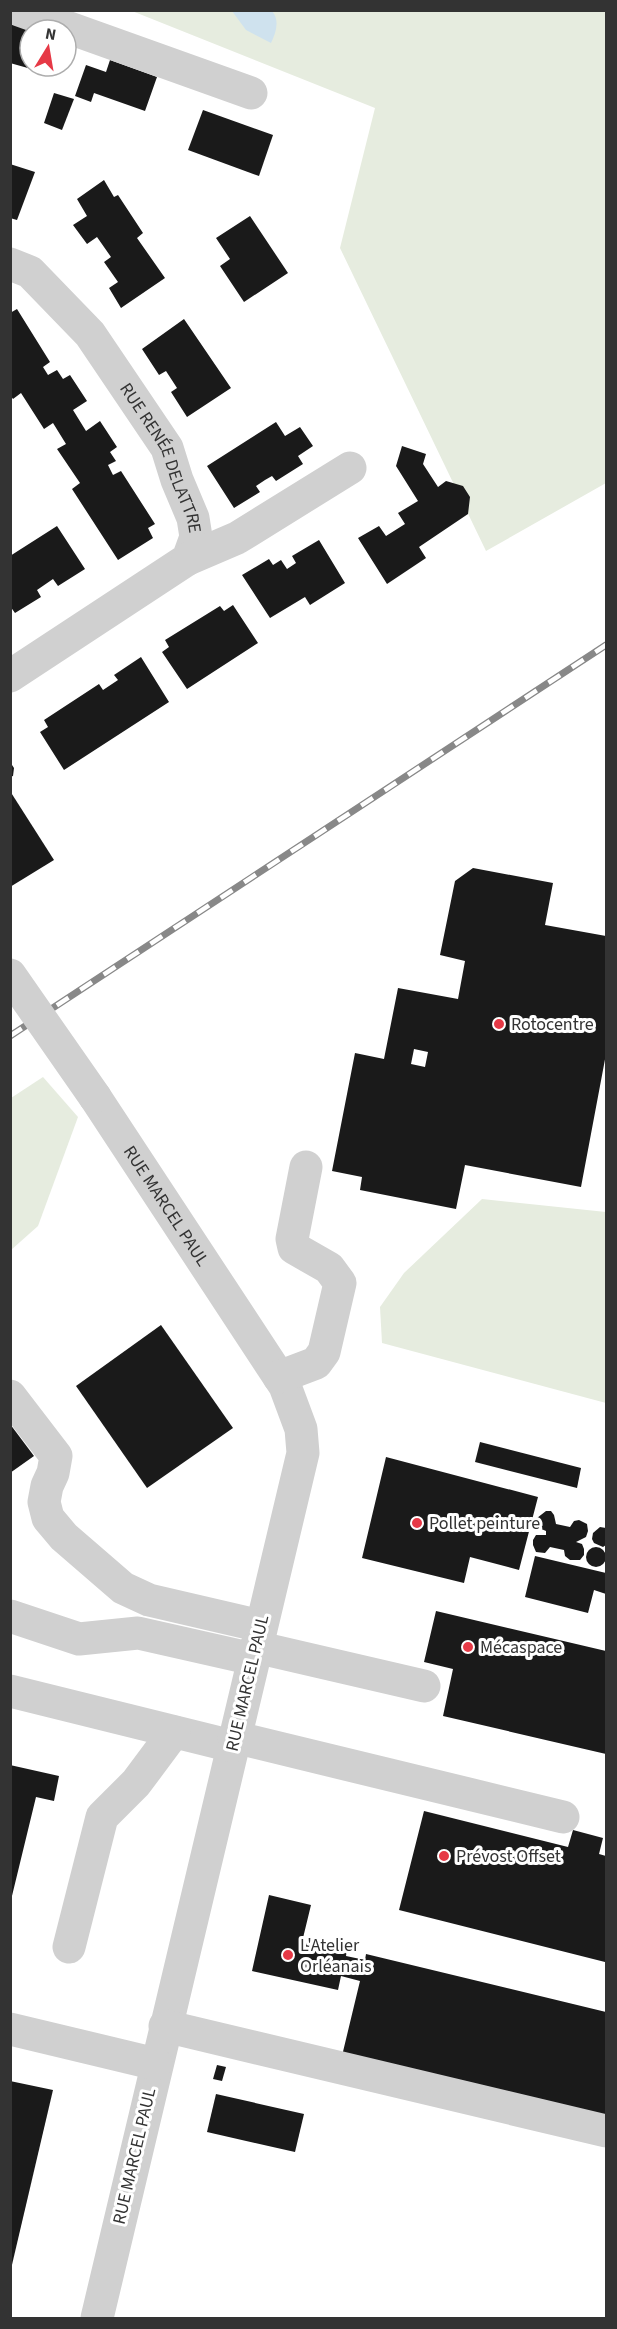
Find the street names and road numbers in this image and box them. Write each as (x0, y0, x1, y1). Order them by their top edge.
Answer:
street label: RUE RENÉE DELATTRE (113, 378, 207, 535)
street label: RUE MARCEL PAUL (117, 1141, 215, 1271)
street label: RUE MARCEL PAUL (220, 1612, 275, 1754)
street label: RUE MARCEL PAUL (107, 2085, 162, 2227)

